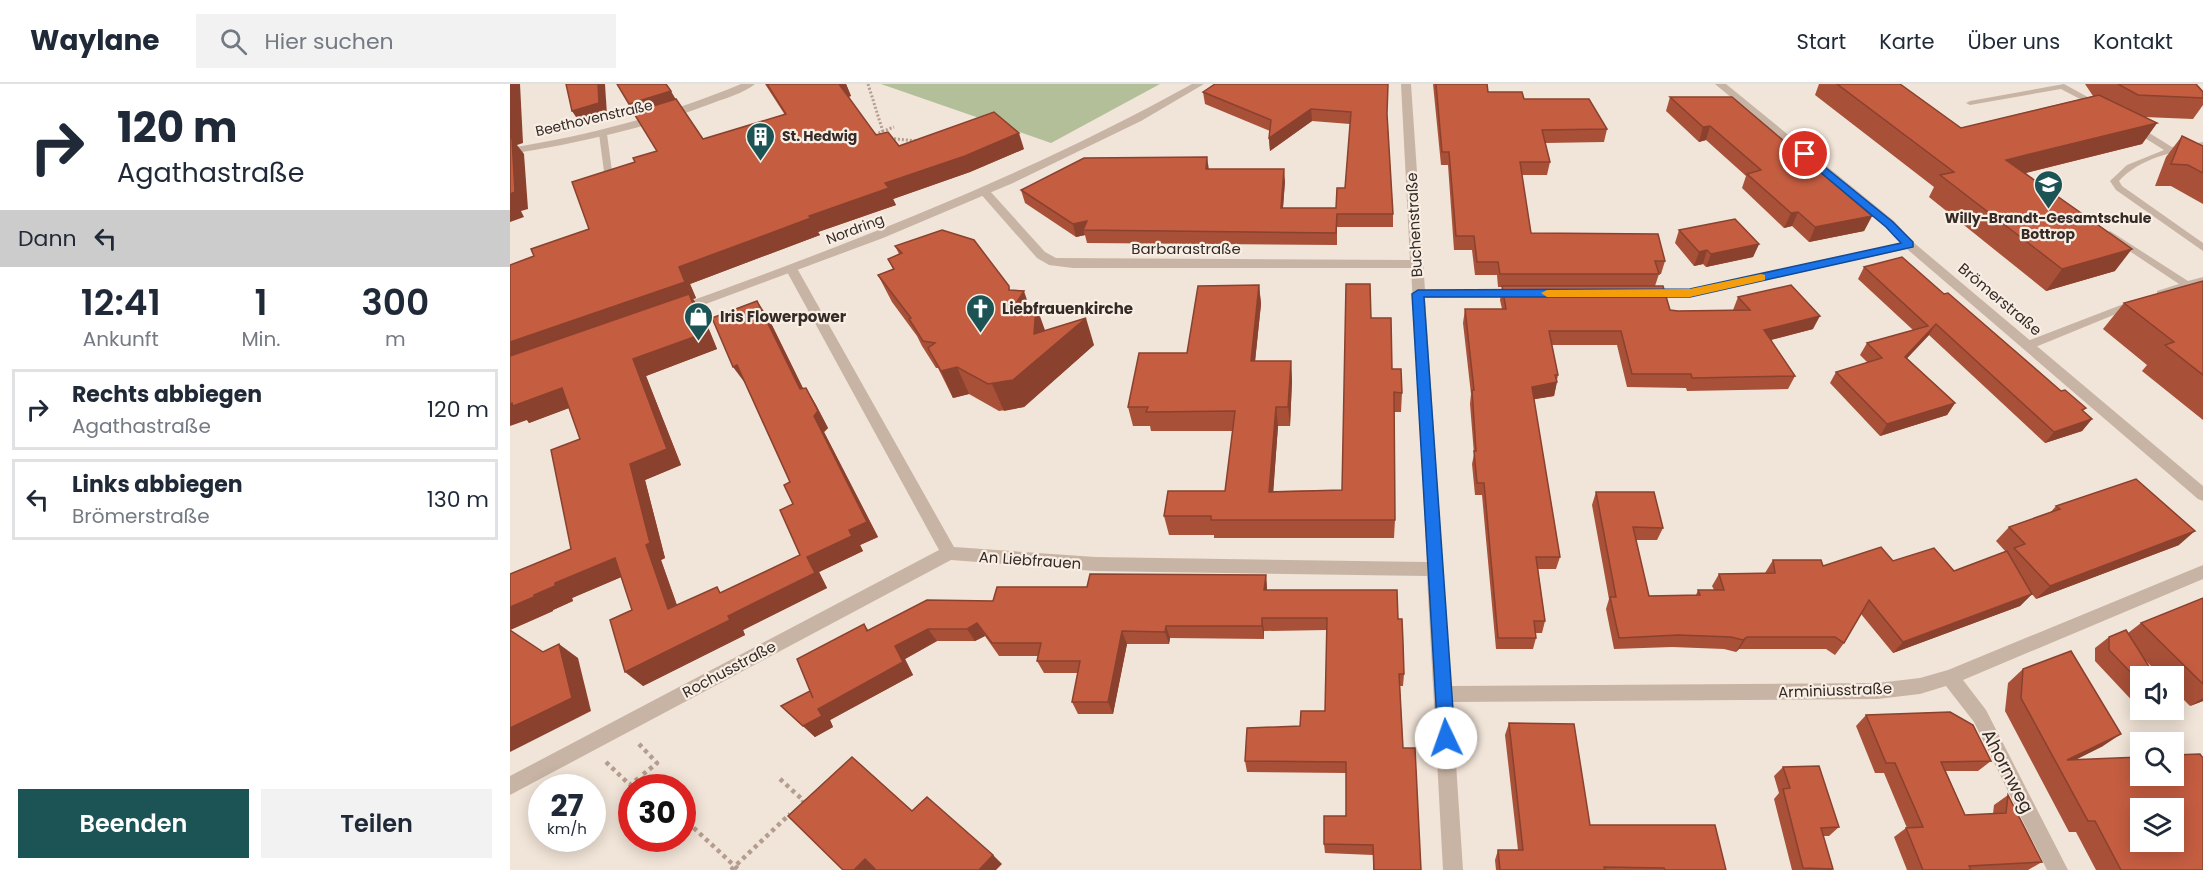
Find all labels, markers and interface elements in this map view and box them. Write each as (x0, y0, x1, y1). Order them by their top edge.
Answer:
search box (196, 14, 616, 68)
text: Waylane (30, 21, 160, 60)
icon: search (217, 25, 250, 58)
text: Hier suchen (265, 26, 394, 57)
text: Start (1797, 27, 1846, 56)
text: Karte (1879, 27, 1935, 56)
text: Über uns (1968, 27, 2060, 56)
text: Kontakt (2093, 27, 2173, 56)
street label: Beethovenstraße (533, 95, 655, 141)
text: 120 m (117, 98, 238, 157)
icon: right (18, 108, 96, 186)
building icon: St. Hedwig (745, 120, 777, 162)
place label: St. Hedwig (782, 126, 857, 146)
pin (1779, 128, 1830, 179)
icon: arrive (1788, 137, 1821, 170)
text: Agathastraße (117, 154, 304, 191)
school or university icon: Willy-Brandt-Gesamtschule Bottrop (2032, 168, 2064, 210)
street label: Buchenstraße (1401, 172, 1427, 278)
place label: Willy-Brandt-Gesamtschule Bottrop (1945, 208, 2152, 244)
street label: Nordring (823, 209, 887, 249)
icon: left (89, 222, 122, 255)
text: Dann (18, 223, 77, 254)
street label: Barbarastraße (1131, 238, 1241, 259)
street label: Brömerstraße (1954, 258, 2046, 340)
text: 12:41 (81, 277, 161, 328)
text: 1 (254, 277, 267, 328)
text: 300 (361, 277, 429, 328)
church icon: Liebfrauenkirche (965, 292, 997, 334)
place label: Liebfrauenkirche (1002, 298, 1133, 319)
shop icon: Iris Flowerpower (683, 300, 715, 342)
place label: Iris Flowerpower (720, 306, 847, 327)
text: Ankunft (83, 325, 159, 353)
text: Min. (241, 325, 281, 353)
text: m (385, 325, 406, 353)
text: Rechts abbiegen (72, 379, 262, 410)
icon: right (21, 393, 54, 426)
text: 120 m (427, 394, 489, 425)
text: Agathastraße (72, 412, 211, 440)
text: Links abbiegen (72, 469, 243, 500)
icon: left (21, 483, 54, 516)
text: 130 m (427, 484, 489, 515)
text: Brömerstraße (72, 502, 210, 530)
street label: An Liebfrauen (978, 546, 1082, 574)
street label: Rochusstraße (678, 635, 780, 703)
map controls (2130, 666, 2184, 852)
button: sound (2130, 666, 2184, 720)
street label: Arminiusstraße (1778, 678, 1892, 702)
position arrow (1414, 706, 1478, 770)
street label: Ahornweg (1976, 725, 2040, 817)
button: search (2130, 732, 2184, 786)
speed limit sign: 30 (618, 774, 696, 852)
text: 27 (550, 784, 584, 827)
button: Beenden (18, 789, 249, 858)
button: Teilen (261, 789, 492, 858)
button: layers (2130, 798, 2184, 852)
text: km/h (547, 818, 587, 839)

